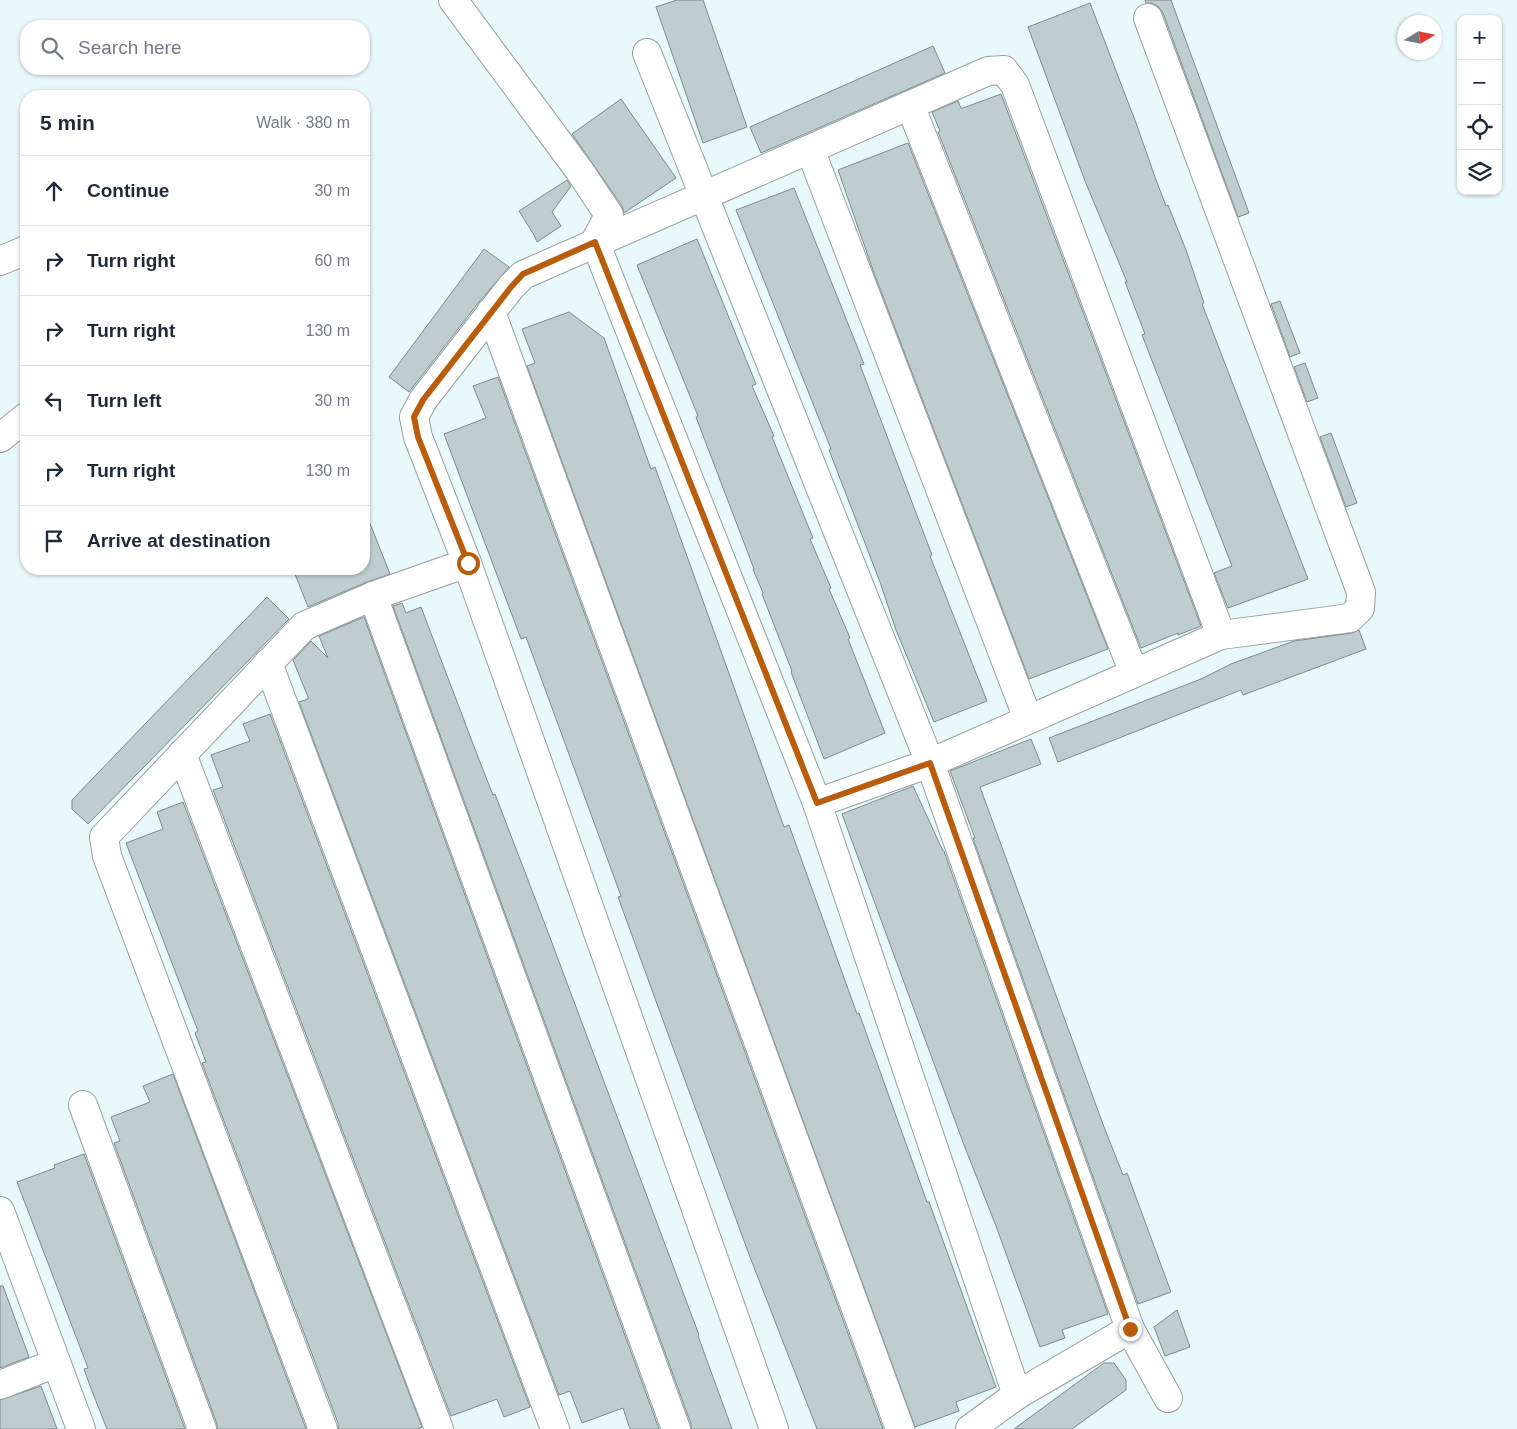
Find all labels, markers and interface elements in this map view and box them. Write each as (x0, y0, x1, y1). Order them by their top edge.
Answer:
north arrow (1397, 15, 1442, 60)
map controls (1457, 15, 1502, 195)
button: + (1457, 15, 1502, 60)
search box (20, 20, 370, 75)
icon: search (38, 34, 66, 62)
text: Search here (78, 37, 182, 58)
button: − (1457, 60, 1502, 105)
button: locate (1457, 105, 1502, 150)
text: 5 min (40, 111, 95, 134)
text: Walk · 380 m (256, 114, 350, 131)
button: layers (1457, 150, 1502, 195)
icon: ahead (40, 177, 68, 205)
text: Continue (87, 180, 169, 201)
text: 30 m (314, 182, 350, 199)
icon: right (40, 247, 68, 275)
text: Turn right (87, 250, 175, 271)
text: 60 m (314, 252, 350, 269)
icon: right (40, 317, 68, 345)
text: Turn right (87, 320, 175, 341)
text: 130 m (306, 322, 350, 339)
icon: left (40, 387, 68, 415)
text: Turn left (87, 390, 162, 411)
text: 30 m (314, 392, 350, 409)
icon: right (40, 457, 68, 485)
text: Turn right (87, 460, 175, 481)
text: 130 m (306, 462, 350, 479)
icon: arrive (40, 527, 68, 555)
text: Arrive at destination (87, 530, 271, 551)
route start (457, 552, 480, 575)
route end (1119, 1318, 1142, 1341)

